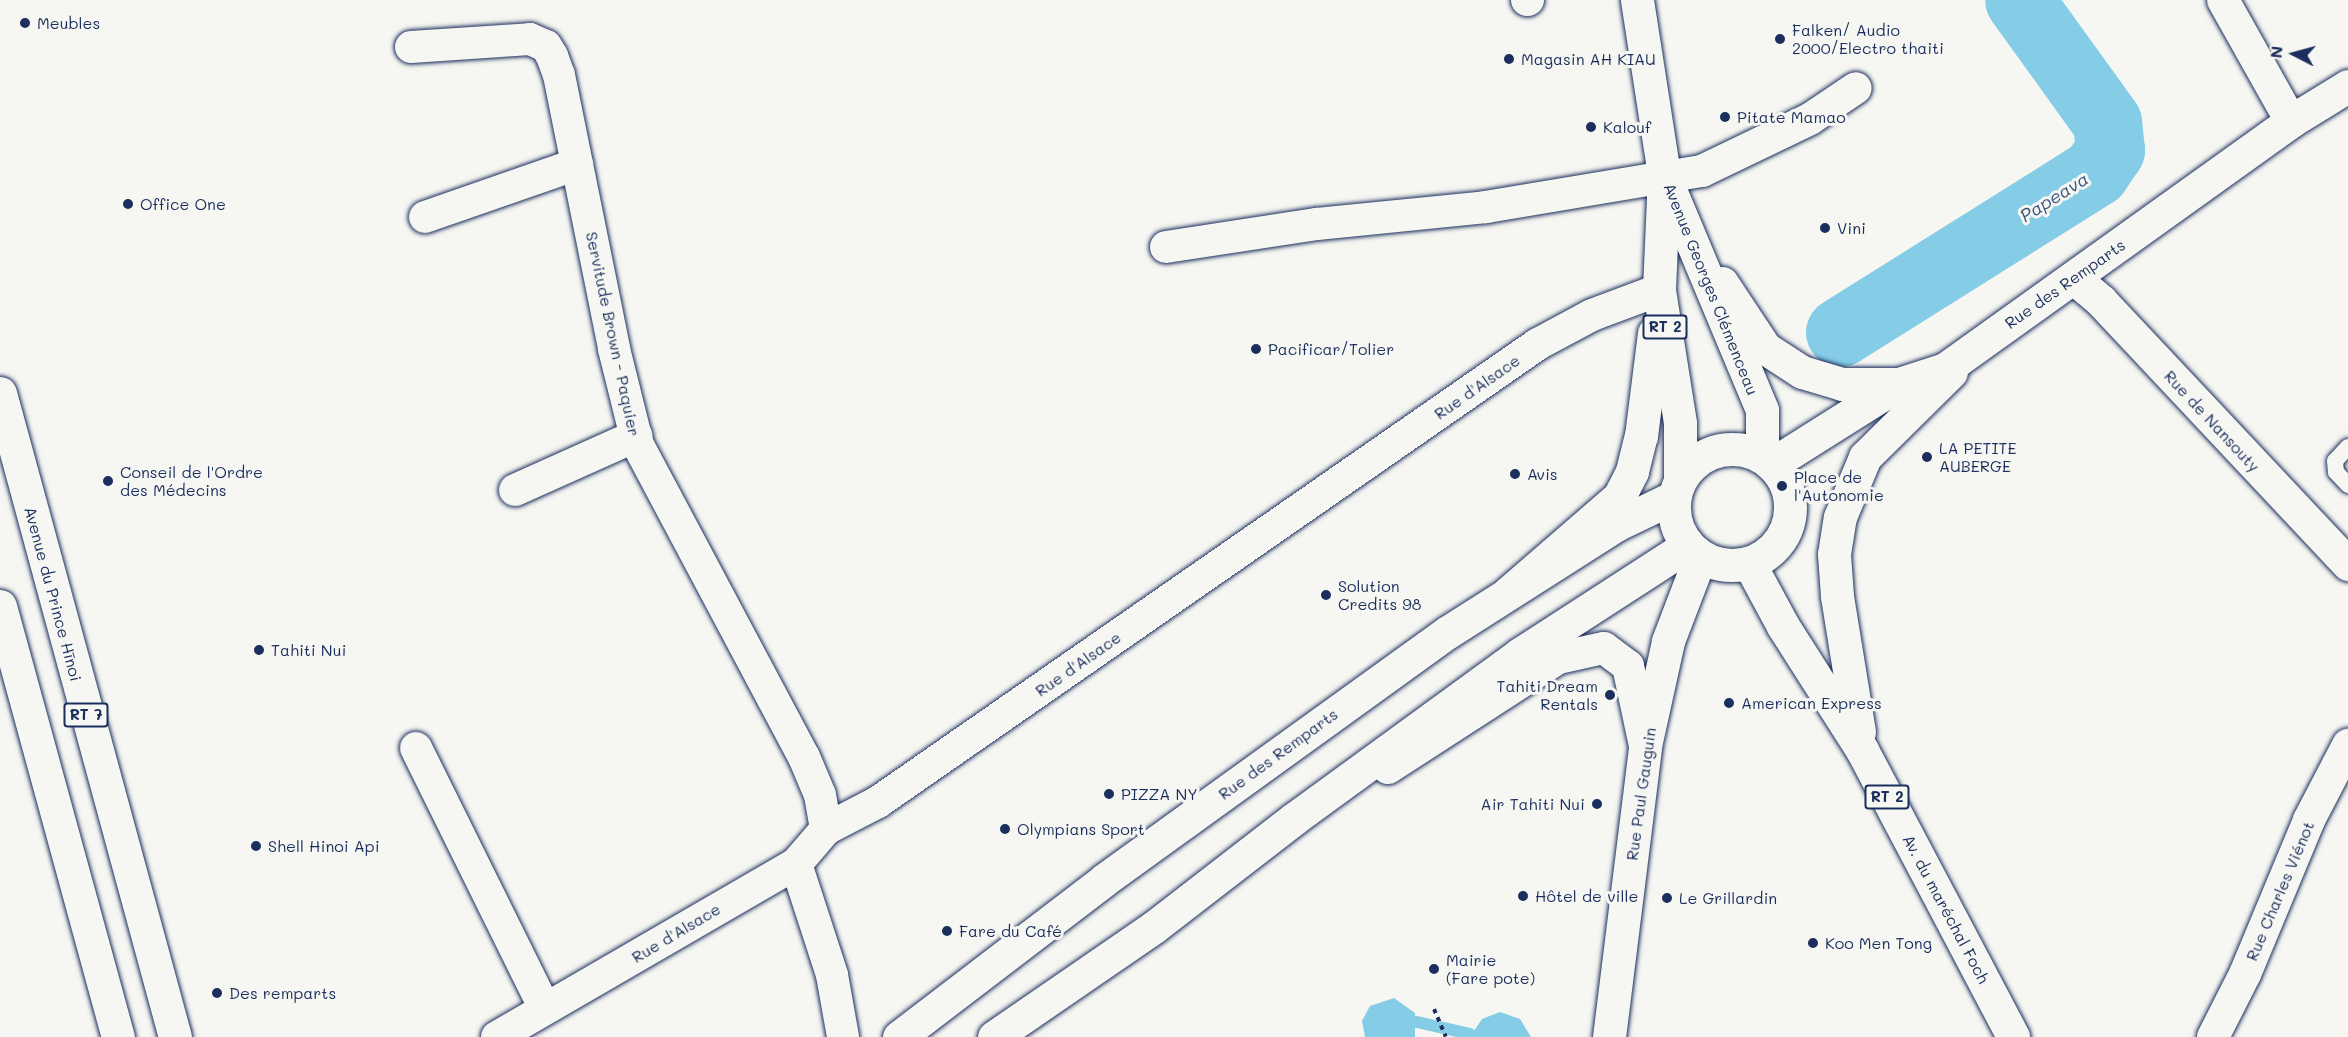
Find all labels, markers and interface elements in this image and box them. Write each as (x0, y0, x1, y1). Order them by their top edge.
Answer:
place label: Meubles (37, 13, 100, 33)
marker: Meubles (18, 16, 32, 30)
place label: Falken/ Audio 2000/Electro thaiti (1792, 20, 1944, 58)
north arrow (2264, 24, 2324, 84)
marker: Falken/ Audio 2000/Electro thaiti (1773, 32, 1787, 46)
text: N (2265, 45, 2287, 59)
place label: Magasin AH KIAU (1521, 49, 1656, 69)
marker: Magasin AH KIAU (1502, 52, 1516, 66)
place label: Pitate Mamao (1737, 107, 1846, 127)
marker: Pitate Mamao (1718, 110, 1732, 124)
place label: Kalouf (1603, 117, 1651, 137)
marker: Kalouf (1584, 120, 1598, 134)
water label: Papeava (2016, 168, 2092, 226)
street label: Avenue Georges Clémenceau (1660, 180, 1762, 398)
place label: Office One (140, 194, 226, 214)
marker: Office One (121, 197, 135, 211)
place label: Vini (1837, 218, 1866, 238)
marker: Vini (1818, 221, 1832, 235)
street label: Servitude Brown - Paquier (582, 230, 644, 438)
street label: Rue des Remparts (2001, 235, 2129, 333)
road number: RT 2 (1641, 315, 1689, 339)
place label: Pacificar/Tolier (1268, 339, 1394, 359)
marker: Pacificar/Tolier (1249, 342, 1263, 356)
street label: Rue d'Alsace (1431, 350, 1523, 424)
street label: Rue de Nansouty (2160, 366, 2264, 476)
place label: LA PETITE AUBERGE (1939, 438, 2017, 476)
marker: LA PETITE AUBERGE (1920, 450, 1934, 464)
place label: Conseil de l'Ordre des Médecins (120, 462, 263, 500)
place label: Avis (1527, 464, 1558, 484)
marker: Avis (1508, 467, 1522, 481)
place label: Place de l'Autonomie (1794, 467, 1884, 505)
marker: Conseil de l'Ordre des Médecins (101, 474, 115, 488)
marker: Place de l'Autonomie (1775, 479, 1789, 493)
street label: Avenue du Prince Hīnoi (20, 504, 86, 684)
place label: Solution Credits 98 (1338, 576, 1421, 614)
marker: Solution Credits 98 (1319, 588, 1333, 602)
street label: Rue d'Alsace (1032, 627, 1124, 701)
place label: Tahiti Nui (271, 640, 346, 660)
marker: Tahiti Nui (252, 643, 266, 657)
place label: Tahiti Dream Rentals (1496, 676, 1598, 714)
marker: Tahiti Dream Rentals (1603, 688, 1617, 702)
place label: American Express (1741, 693, 1882, 713)
marker: American Express (1722, 696, 1736, 710)
road number: RT 7 (64, 703, 109, 727)
street label: Rue des Remparts (1215, 704, 1341, 804)
street label: Rue Paul Gauguin (1622, 726, 1660, 862)
place label: PIZZA NY (1121, 784, 1198, 804)
road number: RT 2 (1863, 785, 1911, 809)
marker: PIZZA NY (1102, 787, 1116, 801)
place label: Air Tahiti Nui (1481, 794, 1585, 814)
marker: Air Tahiti Nui (1590, 797, 1604, 811)
street label: Rue Charles Viénot (2242, 818, 2318, 964)
place label: Olympians Sport (1017, 819, 1145, 839)
marker: Olympians Sport (998, 822, 1012, 836)
street label: Av. du maréchal Foch (1899, 831, 1993, 987)
place label: Shell Hinoi Api (268, 836, 380, 856)
marker: Shell Hinoi Api (249, 839, 263, 853)
place label: Hôtel de ville (1535, 886, 1638, 906)
place label: Le Grillardin (1679, 888, 1777, 908)
marker: Hôtel de ville (1516, 889, 1530, 903)
marker: Le Grillardin (1660, 891, 1674, 905)
street label: Rue d'Alsace (628, 899, 724, 967)
place label: Fare du Café (959, 921, 1062, 941)
marker: Fare du Café (940, 924, 954, 938)
place label: Koo Men Tong (1825, 933, 1932, 953)
marker: Koo Men Tong (1806, 936, 1820, 950)
place label: Mairie (Fare pote) (1446, 950, 1535, 988)
marker: Mairie (Fare pote) (1427, 962, 1441, 976)
place label: Des remparts (229, 983, 336, 1003)
marker: Des remparts (210, 986, 224, 1000)

